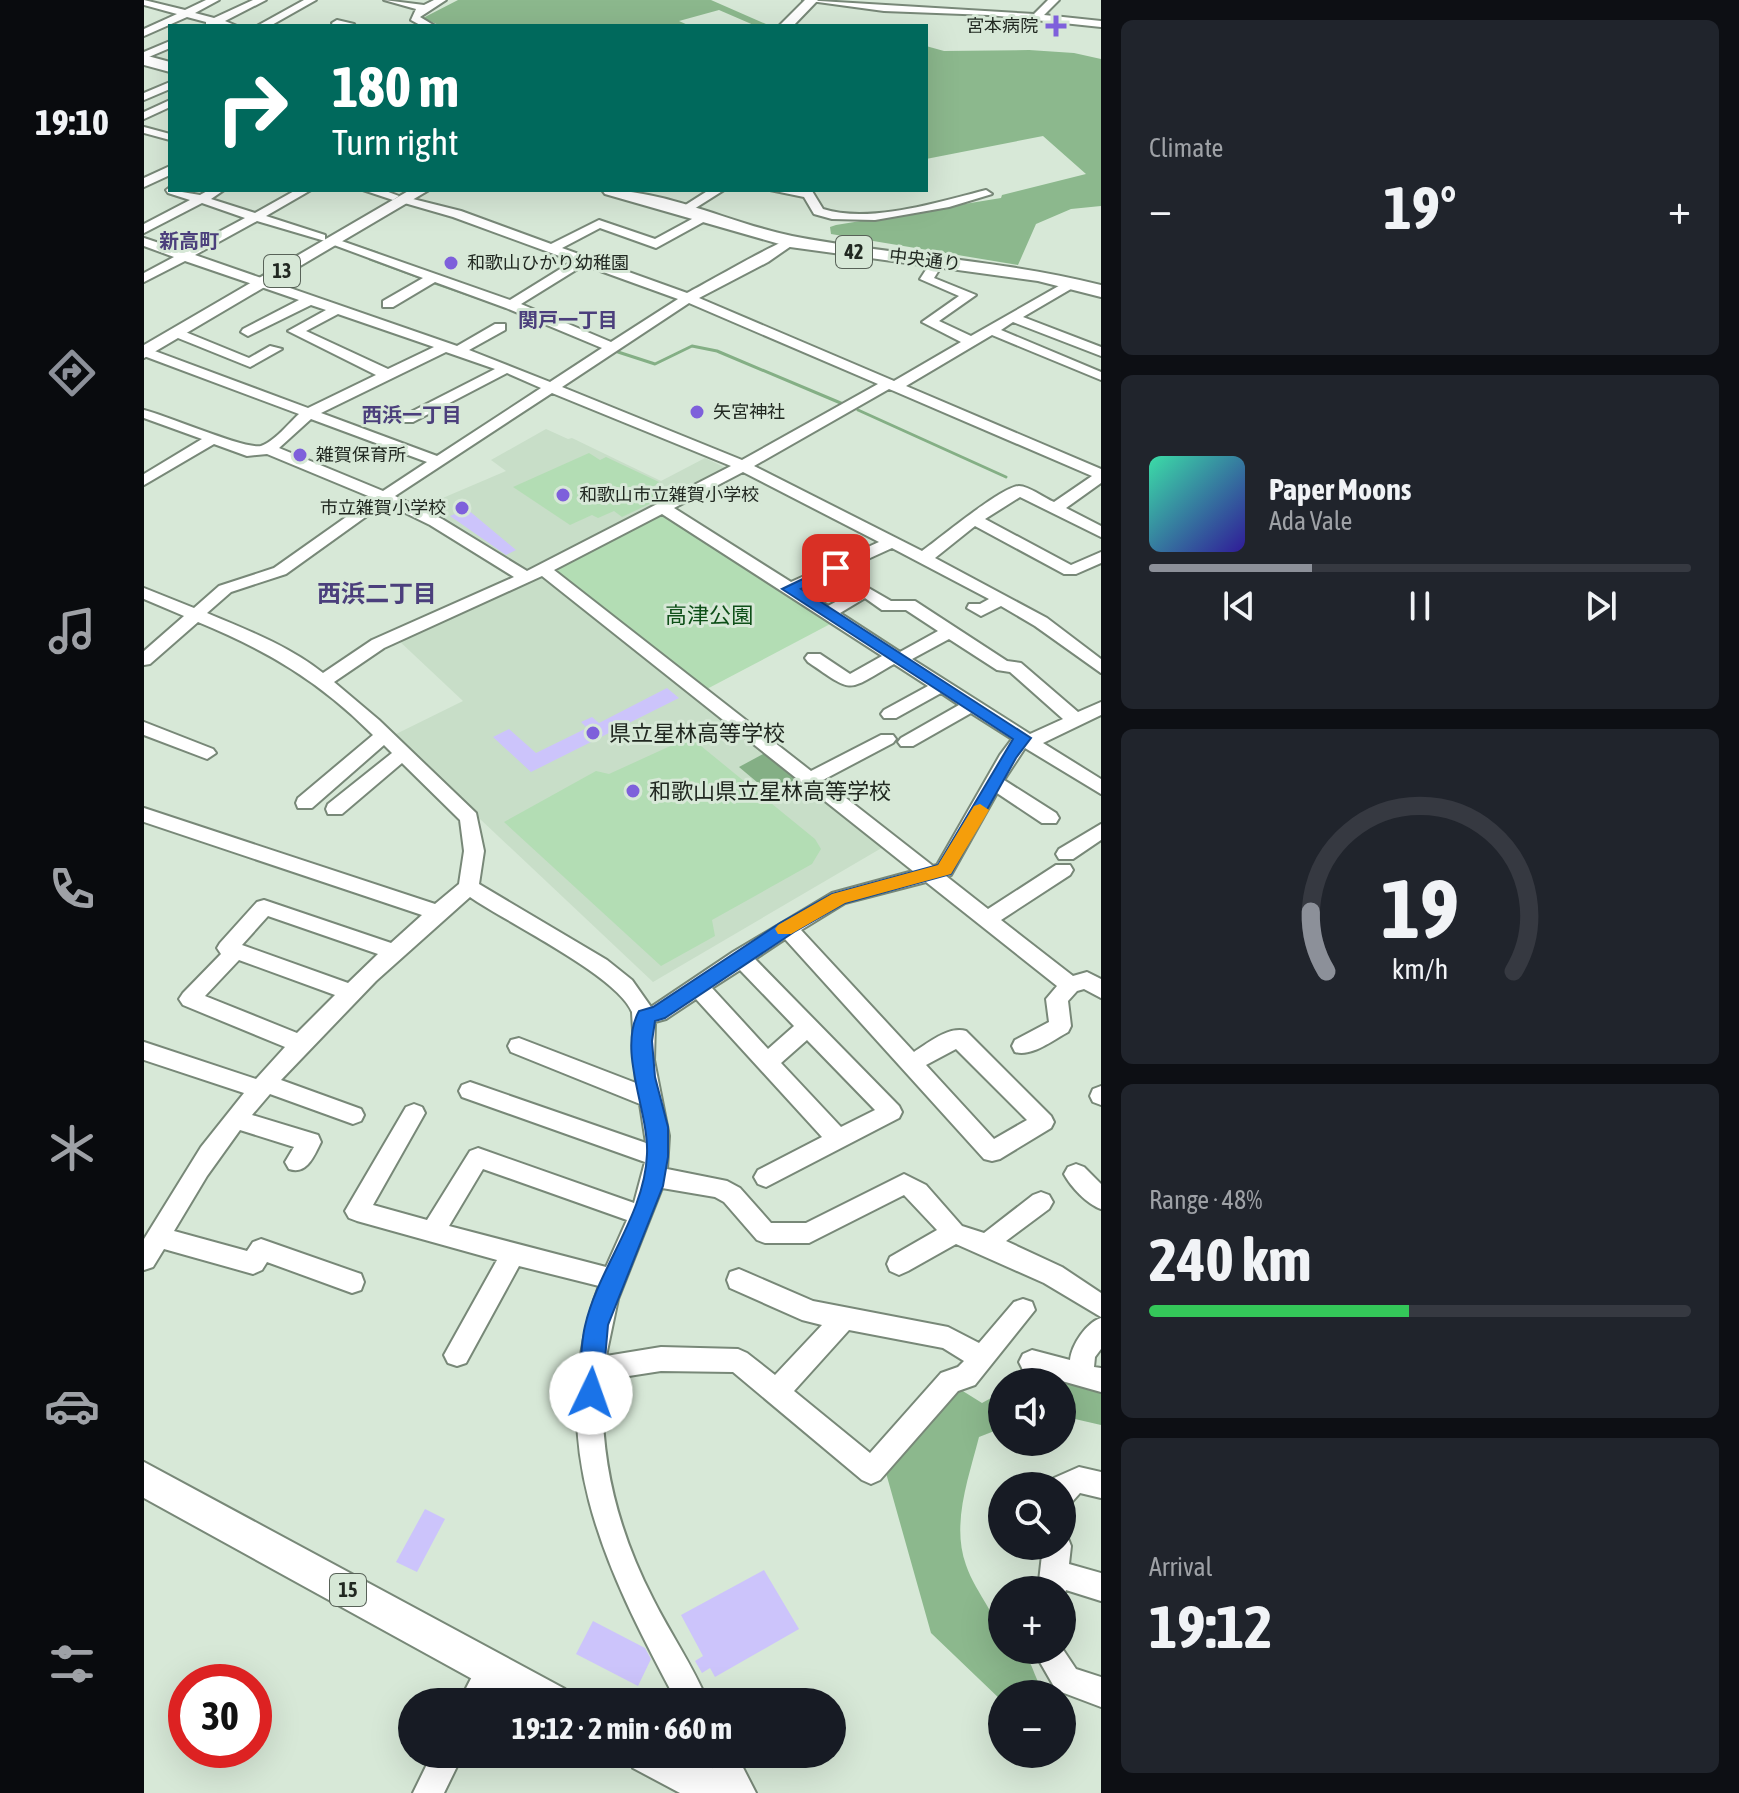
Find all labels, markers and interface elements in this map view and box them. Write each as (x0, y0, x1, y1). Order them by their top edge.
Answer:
place label: 宮本病院 (966, 15, 1038, 36)
marker: 宮本病院 (1045, 15, 1067, 37)
text: 180 m (332, 55, 459, 119)
icon: right (200, 56, 304, 160)
text: 19:10 (35, 101, 109, 143)
text: Turn right (332, 121, 459, 163)
text: Climate (1149, 133, 1223, 163)
text: 19° (1384, 173, 1456, 242)
text: − (1149, 183, 1172, 233)
text: + (1668, 183, 1691, 233)
district label: 新高町 (159, 229, 219, 252)
road number: 42 (836, 236, 872, 268)
street label: 中央通り (888, 245, 962, 274)
place label: 和歌山ひかり幼稚園 (467, 252, 629, 273)
marker: 和歌山ひかり幼稚園 (442, 254, 460, 272)
road number: 13 (264, 255, 300, 287)
district label: 関戸一丁目 (518, 308, 618, 331)
icon: directions (44, 345, 100, 401)
place label: 矢宮神社 (713, 401, 785, 422)
district label: 西浜一丁目 (362, 403, 462, 426)
marker: 矢宮神社 (688, 403, 706, 421)
place label: 雑賀保育所 (316, 444, 406, 465)
marker: 雑賀保育所 (291, 446, 309, 464)
text: Paper Moons (1269, 472, 1411, 506)
place label: 和歌山市立雑賀小学校 (579, 484, 759, 505)
marker: 和歌山市立雑賀小学校 (554, 486, 572, 504)
place label: 市立雑賀小学校 (320, 497, 446, 518)
marker: 市立雑賀小学校 (453, 499, 471, 517)
text: Ada Vale (1269, 506, 1352, 536)
pin (802, 534, 870, 602)
icon: arrive (814, 546, 858, 590)
district label: 西浜二丁目 (317, 580, 437, 607)
icon: previous (1217, 584, 1261, 628)
icon: pause (1398, 584, 1442, 628)
icon: next (1579, 584, 1623, 628)
park label: 高津公園 (665, 602, 753, 628)
icon: music (44, 603, 100, 659)
place label: 県立星林高等学校 (609, 720, 785, 746)
marker: 県立星林高等学校 (584, 724, 602, 742)
place label: 和歌山県立星林高等学校 (649, 778, 891, 804)
marker: 和歌山県立星林高等学校 (624, 782, 642, 800)
text: 19 (1381, 860, 1459, 956)
icon: phone (44, 861, 100, 917)
text: km/h (1392, 953, 1448, 986)
icon: climate (44, 1120, 100, 1176)
text: Range · 48% (1149, 1185, 1262, 1215)
text: 240 km (1149, 1225, 1311, 1294)
position arrow (549, 1351, 633, 1435)
map controls (988, 1368, 1076, 1768)
button: sound (988, 1368, 1076, 1456)
icon: car (44, 1378, 100, 1434)
button: search (988, 1472, 1076, 1560)
text: Arrival (1149, 1552, 1213, 1582)
road number: 15 (330, 1574, 366, 1606)
button: + (988, 1576, 1076, 1664)
text: 19:12 (1149, 1592, 1272, 1661)
icon: filters (44, 1636, 100, 1692)
speed limit sign: 30 (168, 1664, 272, 1768)
button: − (988, 1680, 1076, 1768)
text: 19:12 · 2 min · 660 m (512, 1711, 732, 1745)

